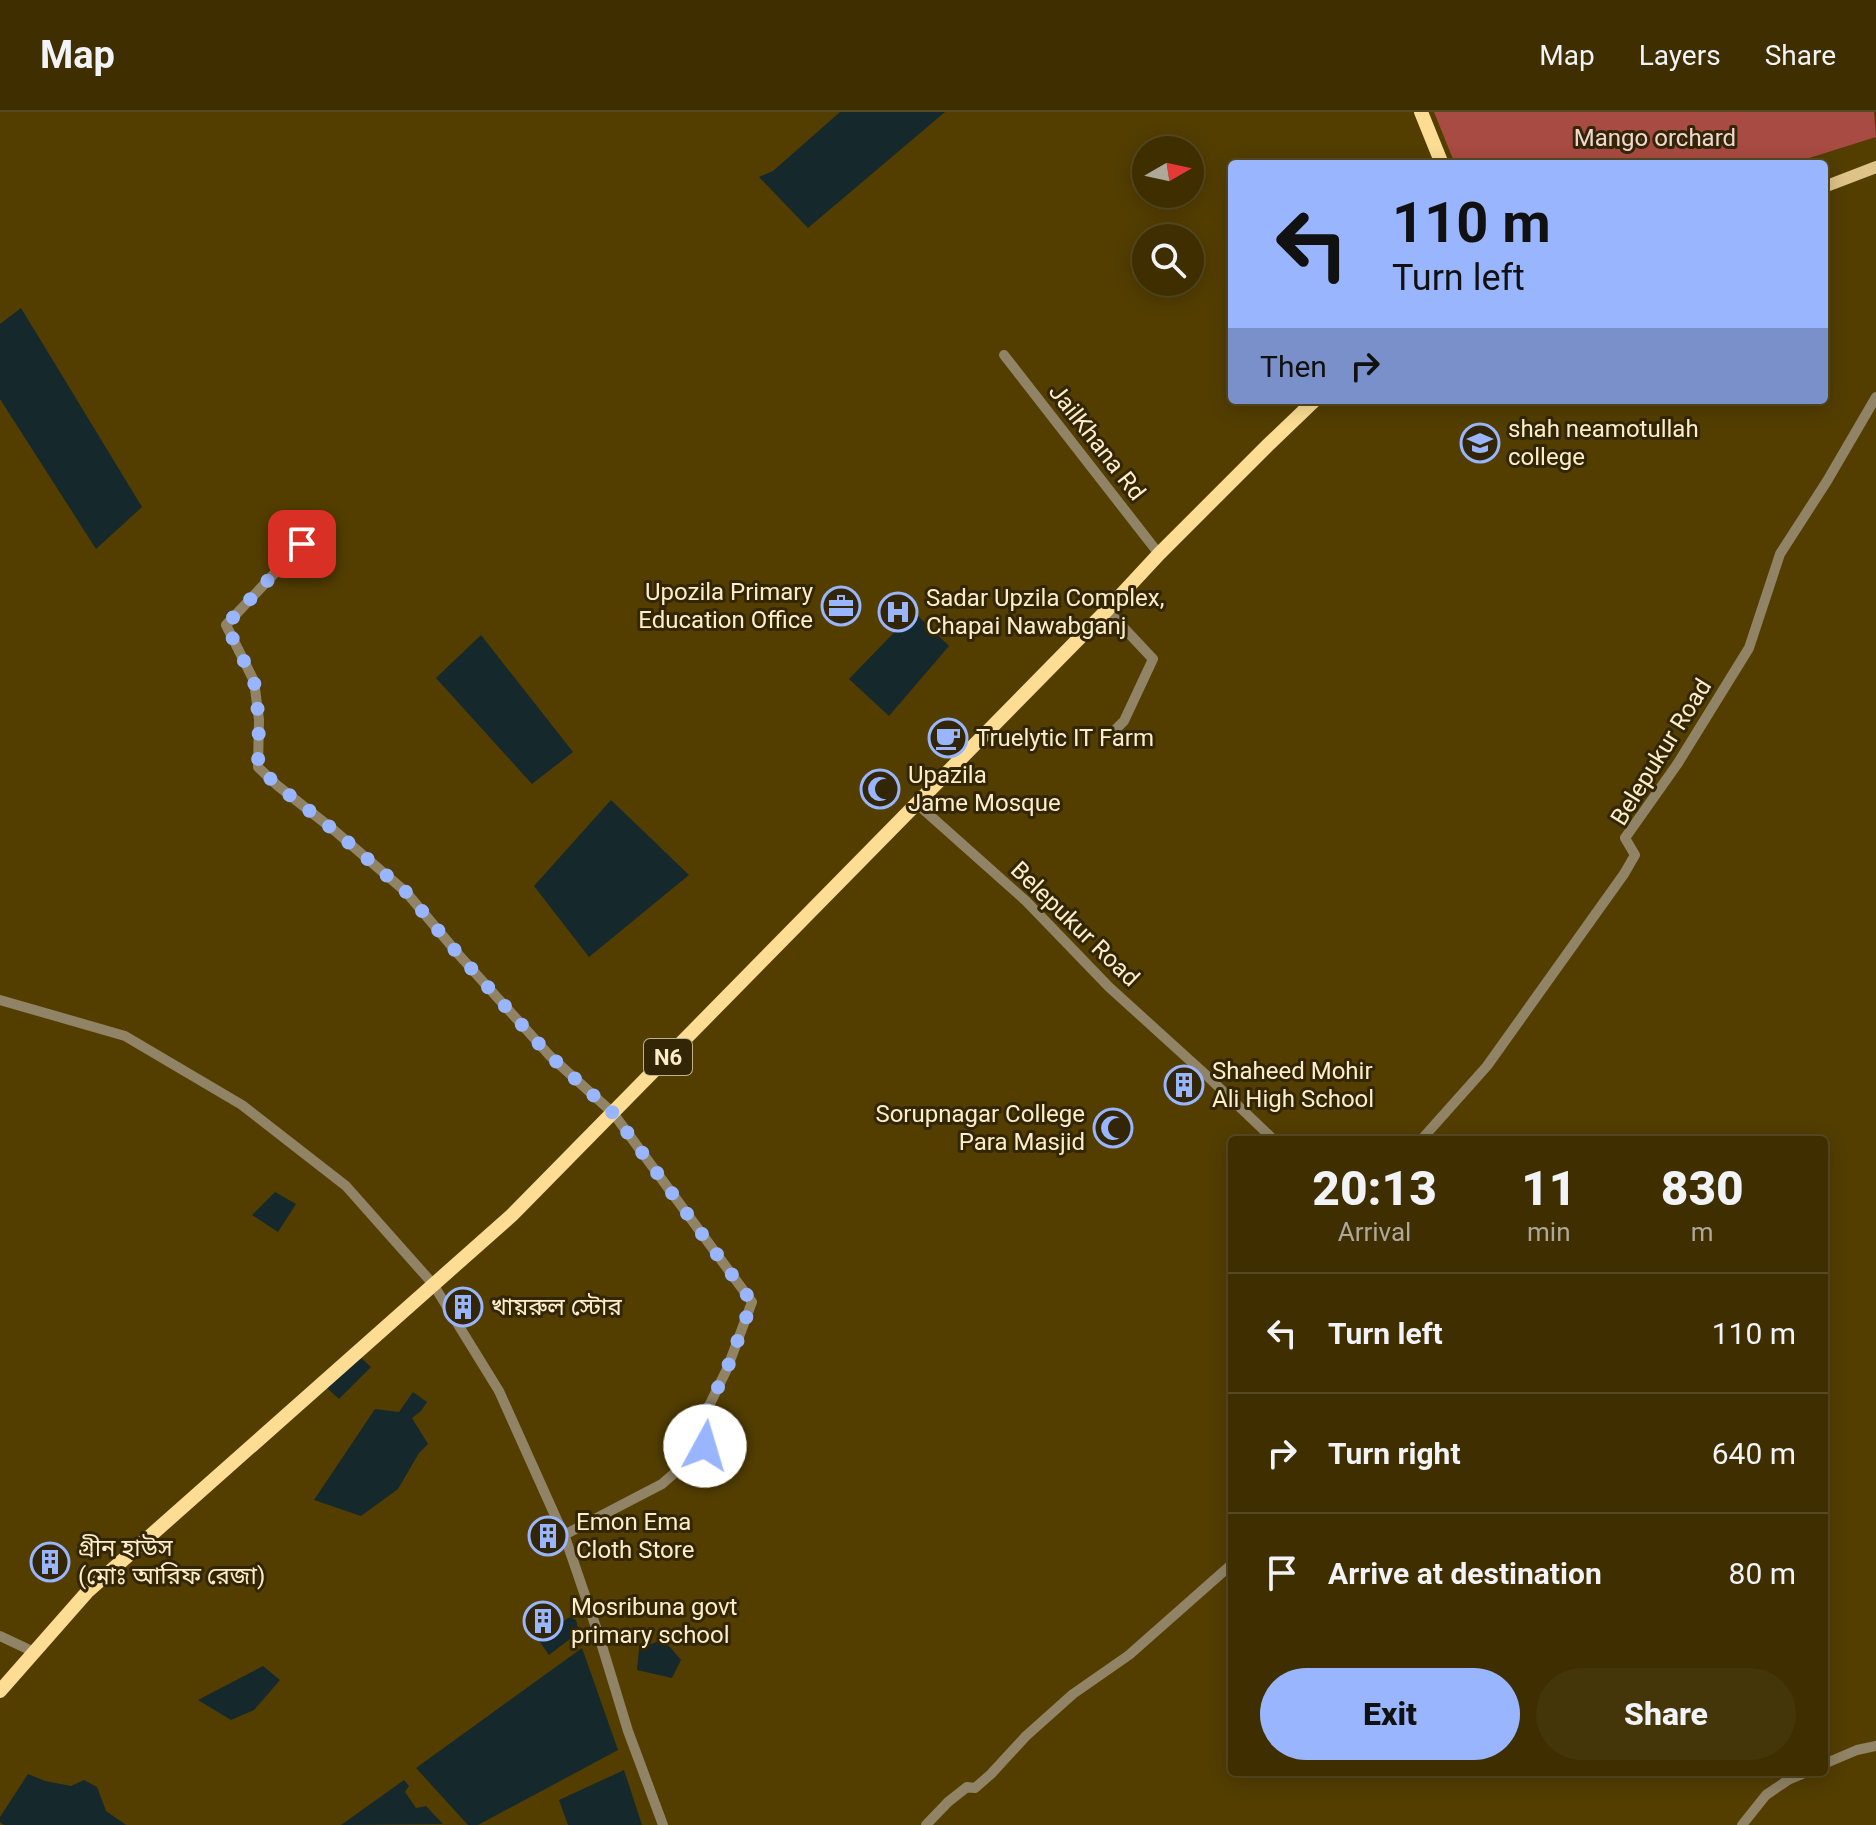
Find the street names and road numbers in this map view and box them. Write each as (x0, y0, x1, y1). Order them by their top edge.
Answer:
street label: JailKhana Rd (1043, 378, 1151, 506)
street label: Belepukur Road (1605, 674, 1717, 830)
street label: Belepukur Road (1005, 856, 1145, 992)
road number: N6 (644, 1039, 692, 1075)

